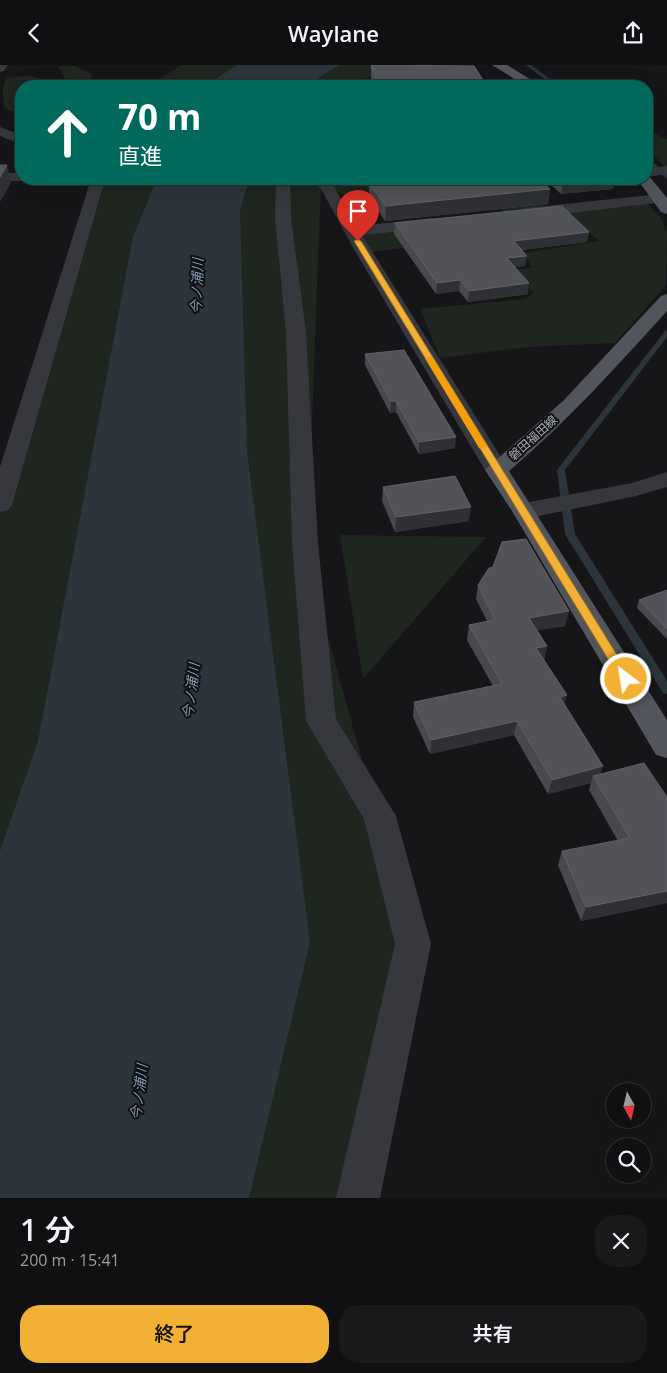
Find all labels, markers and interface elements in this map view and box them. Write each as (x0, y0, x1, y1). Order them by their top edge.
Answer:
text: Waylane (288, 18, 379, 48)
icon: back (20, 19, 48, 47)
icon: share (619, 19, 647, 47)
text: 70 m (118, 93, 201, 140)
icon: ahead (35, 100, 100, 165)
text: 直進 (118, 140, 162, 170)
pin (337, 190, 379, 241)
icon: arrive (344, 197, 372, 225)
water label: 今ノ浦川 (186, 256, 207, 314)
street label: 磐田福田線 (505, 411, 561, 464)
position arrow (599, 652, 651, 704)
water label: 今ノ浦川 (178, 660, 204, 720)
water label: 今ノ浦川 (126, 1061, 152, 1121)
north arrow (606, 1083, 651, 1127)
map controls (606, 1083, 651, 1183)
button: search (606, 1138, 651, 1183)
text: 1 分 (20, 1209, 75, 1250)
button: close (595, 1215, 647, 1267)
text: 200 m · 15:41 (20, 1249, 120, 1271)
button: 終了 (20, 1305, 329, 1363)
button: 共有 (339, 1305, 647, 1363)

